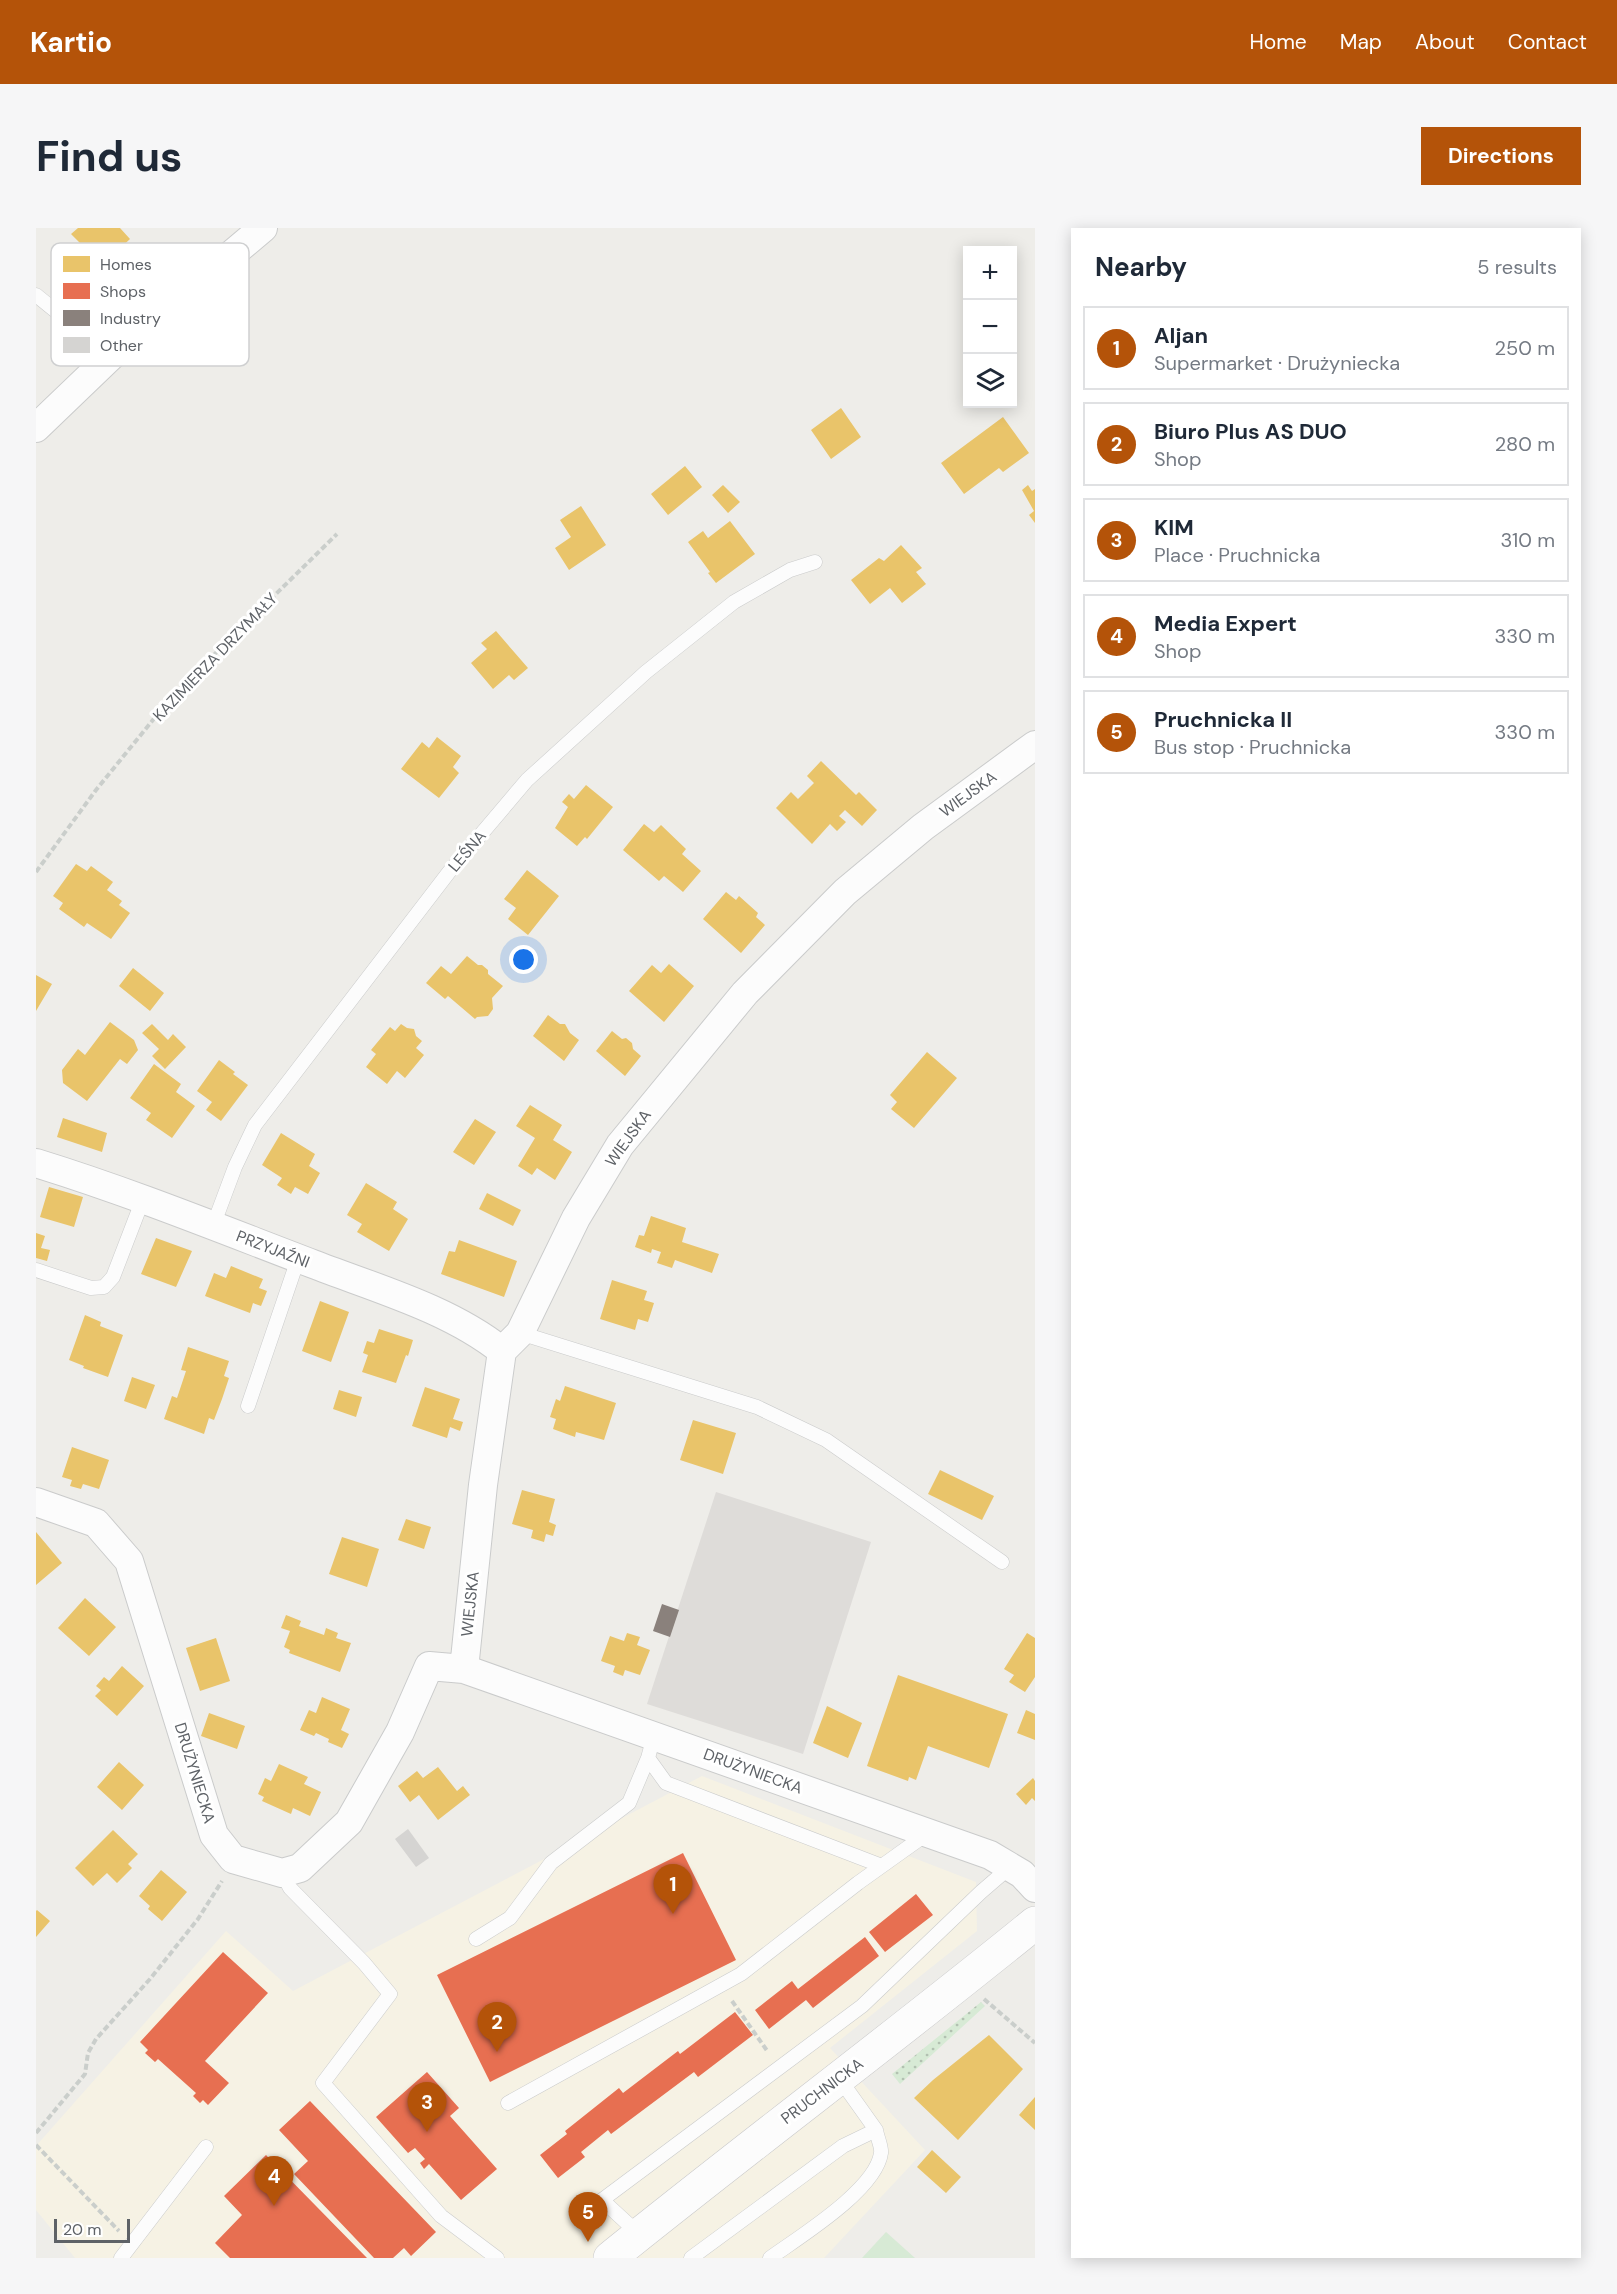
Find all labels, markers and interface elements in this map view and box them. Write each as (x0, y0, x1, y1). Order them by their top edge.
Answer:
text: Kartio (30, 24, 112, 61)
text: Home (1249, 28, 1307, 56)
text: Map (1340, 28, 1382, 56)
text: About (1415, 28, 1475, 56)
text: Contact (1508, 28, 1587, 56)
button: Directions (1421, 127, 1581, 185)
text: Find us (36, 129, 182, 184)
legend (51, 243, 249, 366)
map controls (963, 246, 1017, 408)
button: + (963, 246, 1017, 300)
text: Nearby (1095, 250, 1187, 284)
text: Homes (100, 254, 152, 275)
text: 5 results (1477, 254, 1557, 280)
text: Shops (100, 281, 146, 302)
button: − (963, 300, 1017, 354)
text: Industry (100, 308, 161, 329)
text: Aljan (1154, 321, 1208, 350)
text: Other (100, 335, 143, 356)
text: 1 (1113, 335, 1120, 361)
text: 250 m (1494, 335, 1555, 361)
text: Supermarket · Drużyniecka (1154, 350, 1400, 376)
button: layers (963, 354, 1017, 408)
text: Biuro Plus AS DUO (1154, 417, 1347, 446)
text: 2 (1111, 431, 1122, 457)
text: 280 m (1495, 431, 1555, 457)
text: Shop (1154, 446, 1201, 472)
text: KIM (1154, 513, 1194, 542)
text: 3 (1110, 527, 1123, 553)
text: 310 m (1500, 527, 1555, 553)
text: Place · Pruchnicka (1154, 542, 1320, 568)
street label: KAZIMIERZA DRZYMAŁY (148, 588, 282, 726)
text: Media Expert (1154, 609, 1297, 638)
text: 4 (1110, 623, 1123, 649)
text: 330 m (1495, 623, 1555, 649)
text: Shop (1154, 638, 1201, 664)
text: Pruchnicka II (1154, 705, 1292, 734)
text: 5 (1110, 719, 1123, 745)
text: 330 m (1495, 719, 1555, 745)
text: Bus stop · Pruchnicka (1154, 734, 1351, 760)
street label: WIEJSKA (935, 766, 1001, 822)
street label: LEŚNA (443, 825, 491, 876)
your location (509, 945, 538, 974)
street label: WIEJSKA (600, 1105, 656, 1171)
street label: PRZYJAŹNI (233, 1225, 313, 1273)
street label: WIEJSKA (456, 1570, 484, 1638)
street label: DRUŻYNIECKA (170, 1720, 220, 1826)
street label: DRUŻYNIECKA (700, 1743, 806, 1799)
pin: 1 (654, 1864, 692, 1914)
pin: 2 (478, 2002, 516, 2052)
street label: PRUCHNICKA (777, 2053, 868, 2129)
pin: 3 (408, 2082, 446, 2132)
pin: 4 (254, 2156, 294, 2206)
pin: 5 (568, 2192, 608, 2242)
scale bar (54, 2216, 130, 2244)
text: 20 m (63, 2219, 102, 2240)

